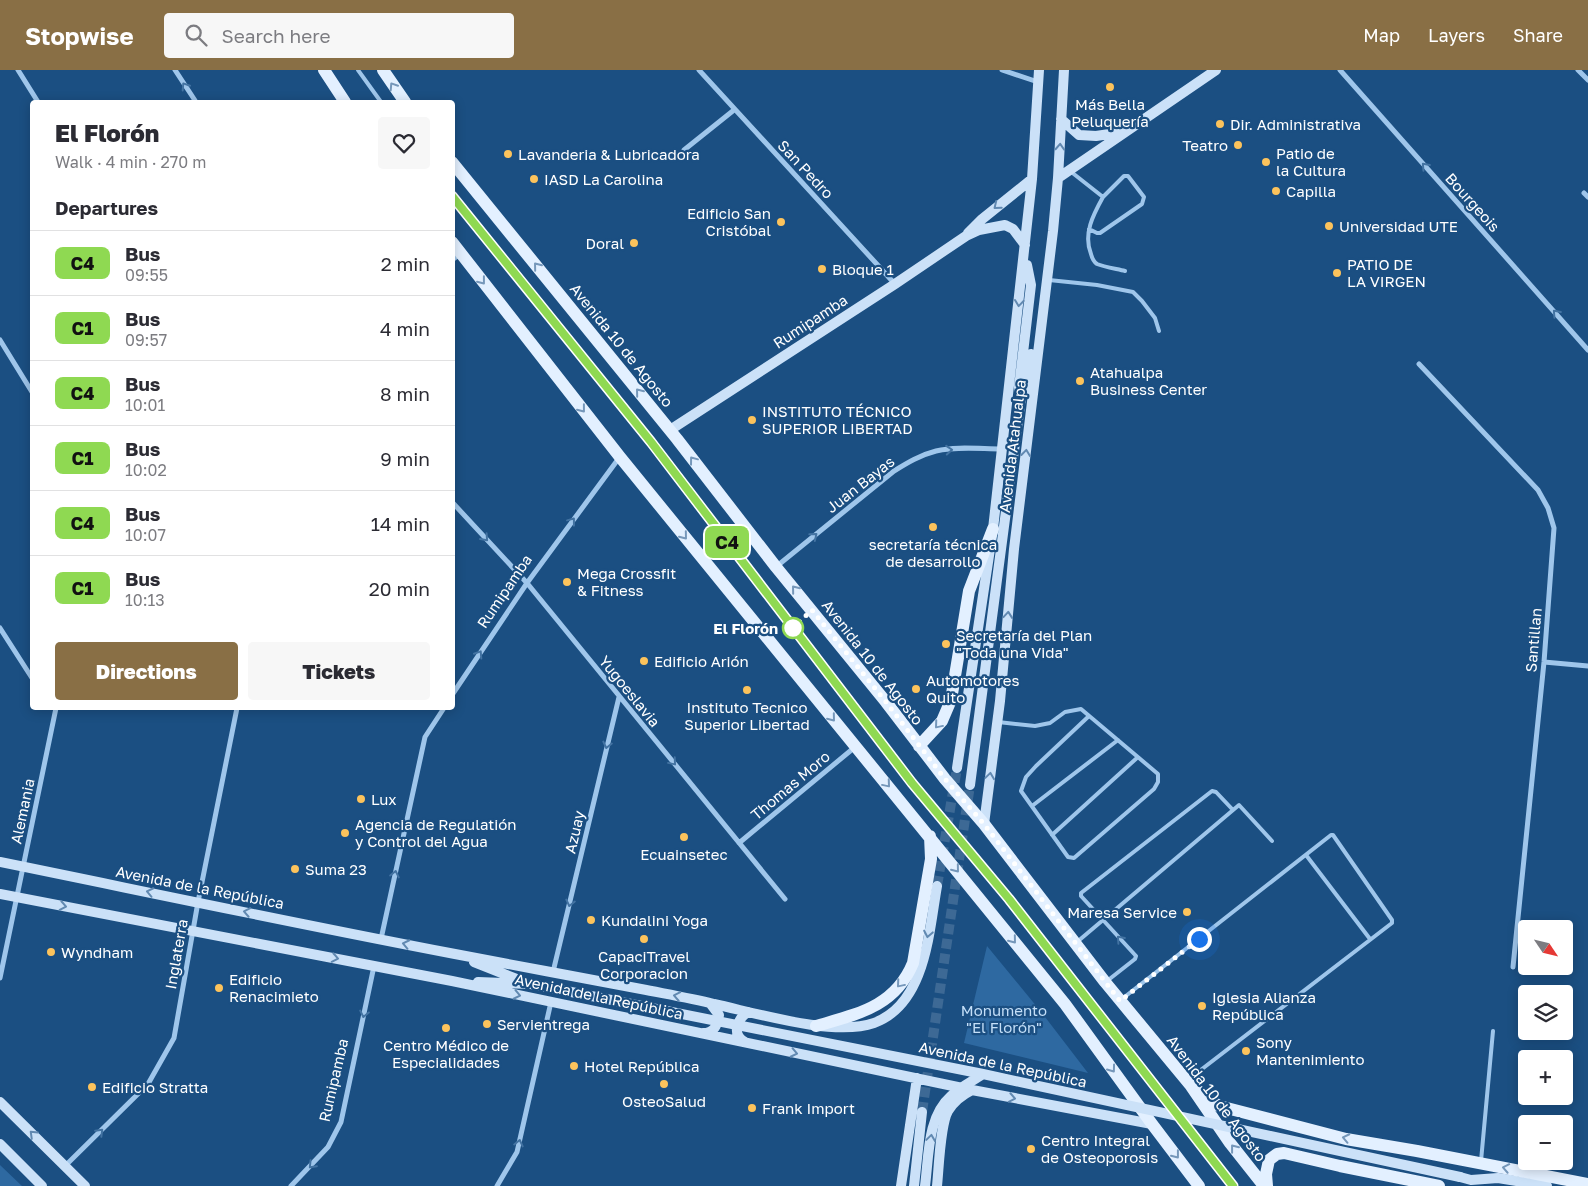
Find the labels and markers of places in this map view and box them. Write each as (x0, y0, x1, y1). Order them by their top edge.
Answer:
marker: Más Bella Peluquería (1104, 81, 1116, 93)
place label: Más Bella Peluquería (1071, 95, 1149, 130)
place label: Dir. Administrativa (1230, 115, 1361, 133)
marker: Dir. Administrativa (1214, 118, 1226, 130)
place label: Teatro (1182, 136, 1228, 154)
marker: Teatro (1232, 139, 1244, 151)
place label: Patio de la Cultura (1276, 144, 1346, 179)
place label: Lavanderia & Lubricadora (518, 145, 700, 163)
marker: Lavanderia & Lubricadora (502, 148, 514, 160)
marker: Patio de la Cultura (1260, 156, 1272, 168)
place label: IASD La Carolina (544, 170, 663, 188)
marker: IASD La Carolina (528, 173, 540, 185)
place label: Capilla (1286, 182, 1336, 200)
marker: Capilla (1270, 185, 1282, 197)
place label: Edificio San Cristóbal (687, 204, 771, 239)
marker: Edificio San Cristóbal (775, 216, 787, 228)
place label: Universidad UTE (1339, 217, 1458, 235)
marker: Universidad UTE (1323, 220, 1335, 232)
place label: Doral (586, 234, 624, 252)
marker: Doral (628, 237, 640, 249)
place label: PATIO DE LA VIRGEN (1347, 255, 1426, 290)
place label: Bloque 1 (832, 260, 894, 278)
marker: Bloque 1 (816, 263, 828, 275)
marker: PATIO DE LA VIRGEN (1331, 267, 1343, 279)
place label: Atahualpa Business Center (1090, 363, 1207, 398)
marker: Atahualpa Business Center (1074, 375, 1086, 387)
place label: INSTITUTO TÉCNICO SUPERIOR LIBERTAD (762, 402, 913, 437)
marker: INSTITUTO TÉCNICO SUPERIOR LIBERTAD (746, 414, 758, 426)
marker: secretaría técnica de desarrollo (927, 521, 939, 533)
place label: secretaría técnica de desarrollo (869, 535, 997, 570)
place label: Mega Crossfit & Fitness (577, 564, 676, 599)
marker: Mega Crossfit & Fitness (561, 576, 573, 588)
marker: El Florón (782, 617, 804, 639)
place label: El Florón (713, 619, 778, 637)
place label: Secretaría del Plan "Toda una Vida" (956, 626, 1092, 661)
marker: Secretaría del Plan "Toda una Vida" (940, 638, 952, 650)
place label: Edificio Arión (654, 652, 749, 670)
marker: Edificio Arión (638, 655, 650, 667)
place label: Automotores Quito (926, 671, 1020, 706)
marker: Automotores Quito (910, 683, 922, 695)
marker: Instituto Tecnico Superior Libertad (741, 684, 753, 696)
place label: Instituto Tecnico Superior Libertad (684, 698, 810, 733)
place label: Lux (371, 790, 397, 808)
marker: Lux (355, 793, 367, 805)
place label: Agencia de Regulatión y Control del Agua (355, 815, 517, 850)
marker: Agencia de Regulatión y Control del Agua (339, 827, 351, 839)
marker: Ecuainsetec (678, 831, 690, 843)
place label: Ecuainsetec (640, 845, 728, 863)
place label: Suma 23 (305, 860, 367, 878)
marker: Suma 23 (289, 863, 301, 875)
place label: Maresa Service (1067, 903, 1177, 921)
marker: Maresa Service (1181, 906, 1193, 918)
place label: Kundalini Yoga (601, 911, 708, 929)
marker: Kundalini Yoga (585, 914, 597, 926)
marker: CapaciTravel Corporacion (638, 933, 650, 945)
place label: Wyndham (61, 943, 133, 961)
marker: Wyndham (45, 946, 57, 958)
place label: CapaciTravel Corporacion (598, 947, 690, 982)
place label: Edificio Renacimieto (229, 970, 319, 1005)
marker: Edificio Renacimieto (213, 982, 225, 994)
place label: Iglesia Alianza República (1212, 988, 1316, 1023)
marker: Iglesia Alianza República (1196, 1000, 1208, 1012)
place label: Servientrega (497, 1015, 590, 1033)
marker: Servientrega (481, 1018, 493, 1030)
marker: Centro Médico de Especialidades (440, 1022, 452, 1034)
place label: Sony Mantenimiento (1256, 1033, 1364, 1068)
place label: Centro Médico de Especialidades (383, 1036, 509, 1071)
marker: Sony Mantenimiento (1240, 1045, 1252, 1057)
place label: Hotel República (584, 1057, 699, 1075)
marker: Hotel República (568, 1060, 580, 1072)
place label: Edificio Stratta (102, 1078, 208, 1096)
marker: OsteoSalud (658, 1078, 670, 1090)
marker: Edificio Stratta (86, 1081, 98, 1093)
place label: OsteoSalud (622, 1092, 706, 1110)
place label: Frank Import (762, 1099, 855, 1117)
marker: Frank Import (746, 1102, 758, 1114)
place label: Centro Integral de Osteoporosis (1041, 1131, 1158, 1166)
marker: Centro Integral de Osteoporosis (1025, 1143, 1037, 1155)

